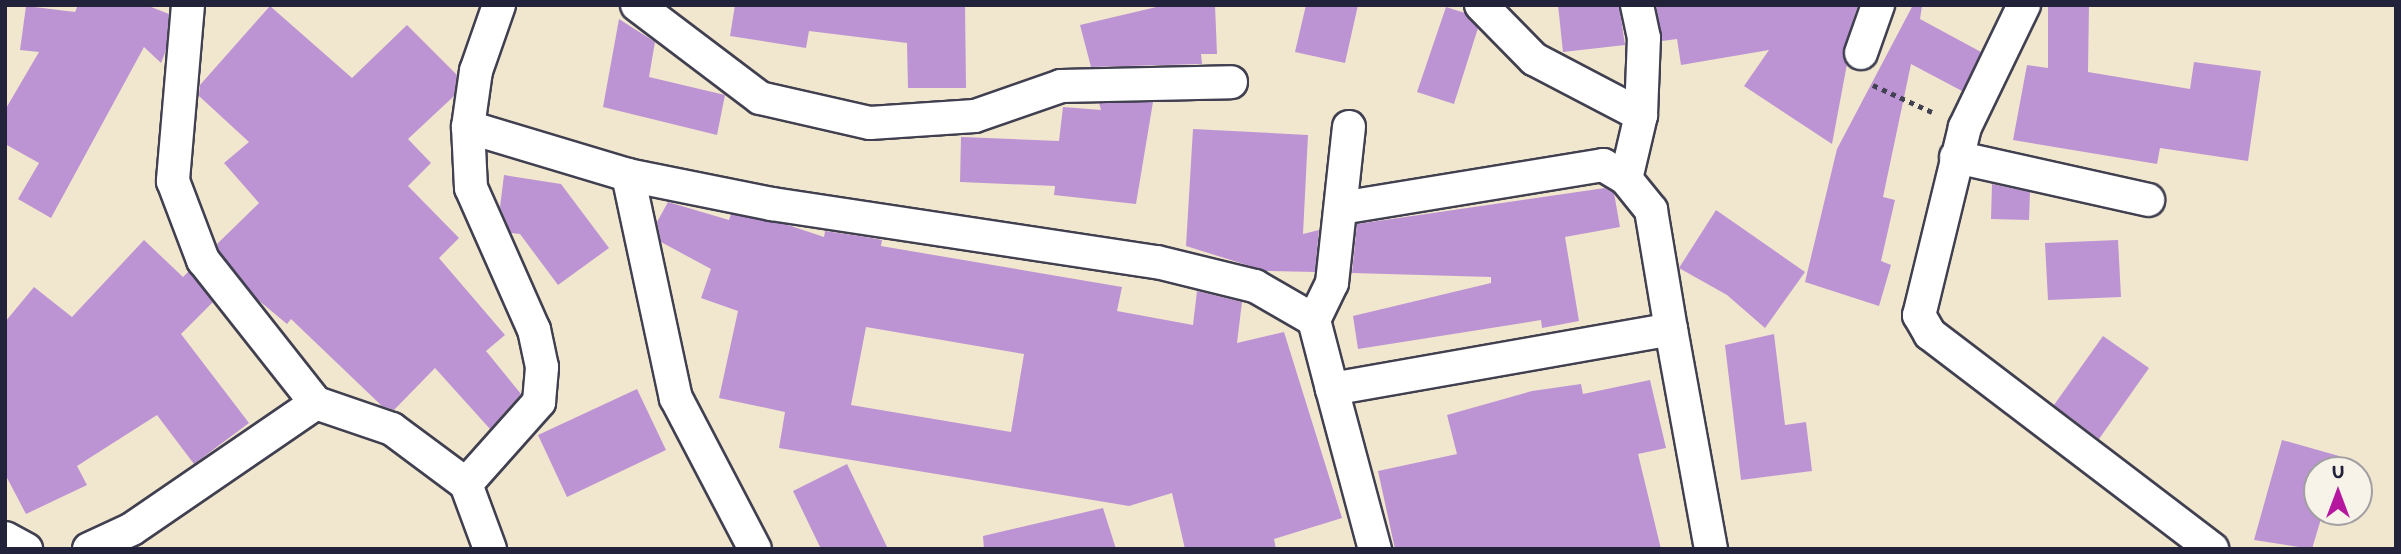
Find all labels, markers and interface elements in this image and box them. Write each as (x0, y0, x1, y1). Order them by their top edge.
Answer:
north arrow (2303, 456, 2373, 526)
text: U (2332, 460, 2344, 483)

